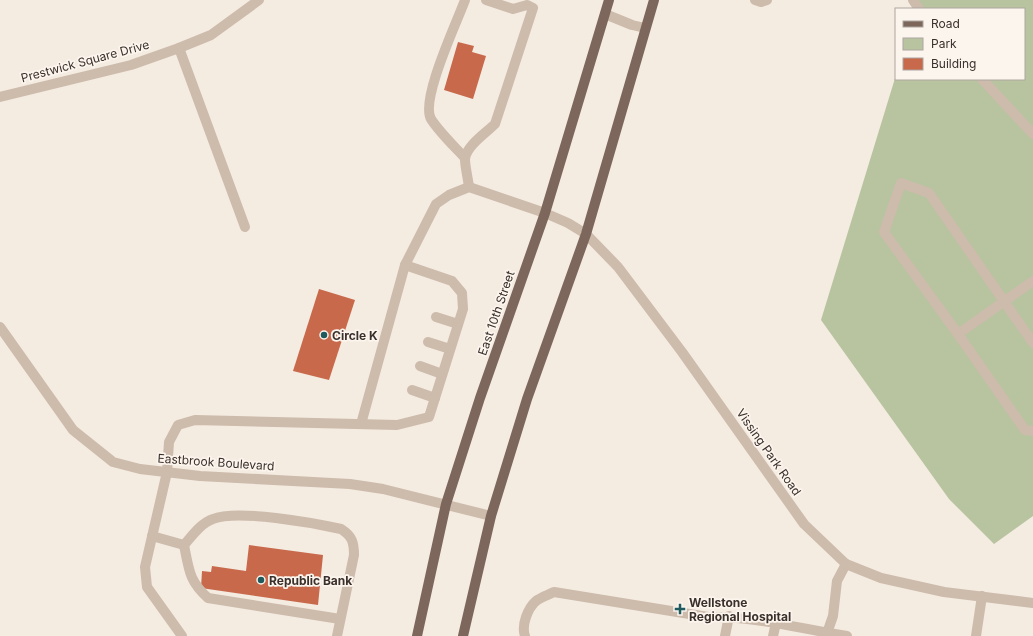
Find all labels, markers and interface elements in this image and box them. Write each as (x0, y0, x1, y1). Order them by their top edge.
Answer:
legend (895, 8, 1025, 80)
text: Road (931, 16, 960, 31)
text: Park (931, 36, 957, 51)
street label: Prestwick Square Drive (19, 37, 151, 85)
text: Building (931, 56, 976, 71)
street label: East 10th Street (475, 269, 518, 357)
place label: Circle K (332, 328, 378, 343)
marker: Circle K (319, 330, 329, 340)
street label: Vissing Park Road (733, 406, 805, 498)
street label: Eastbrook Boulevard (157, 450, 275, 474)
place label: Republic Bank (269, 573, 352, 588)
marker: Republic Bank (256, 575, 266, 585)
place label: Wellstone Regional Hospital (689, 595, 791, 624)
marker: Wellstone Regional Hospital (674, 603, 686, 615)

